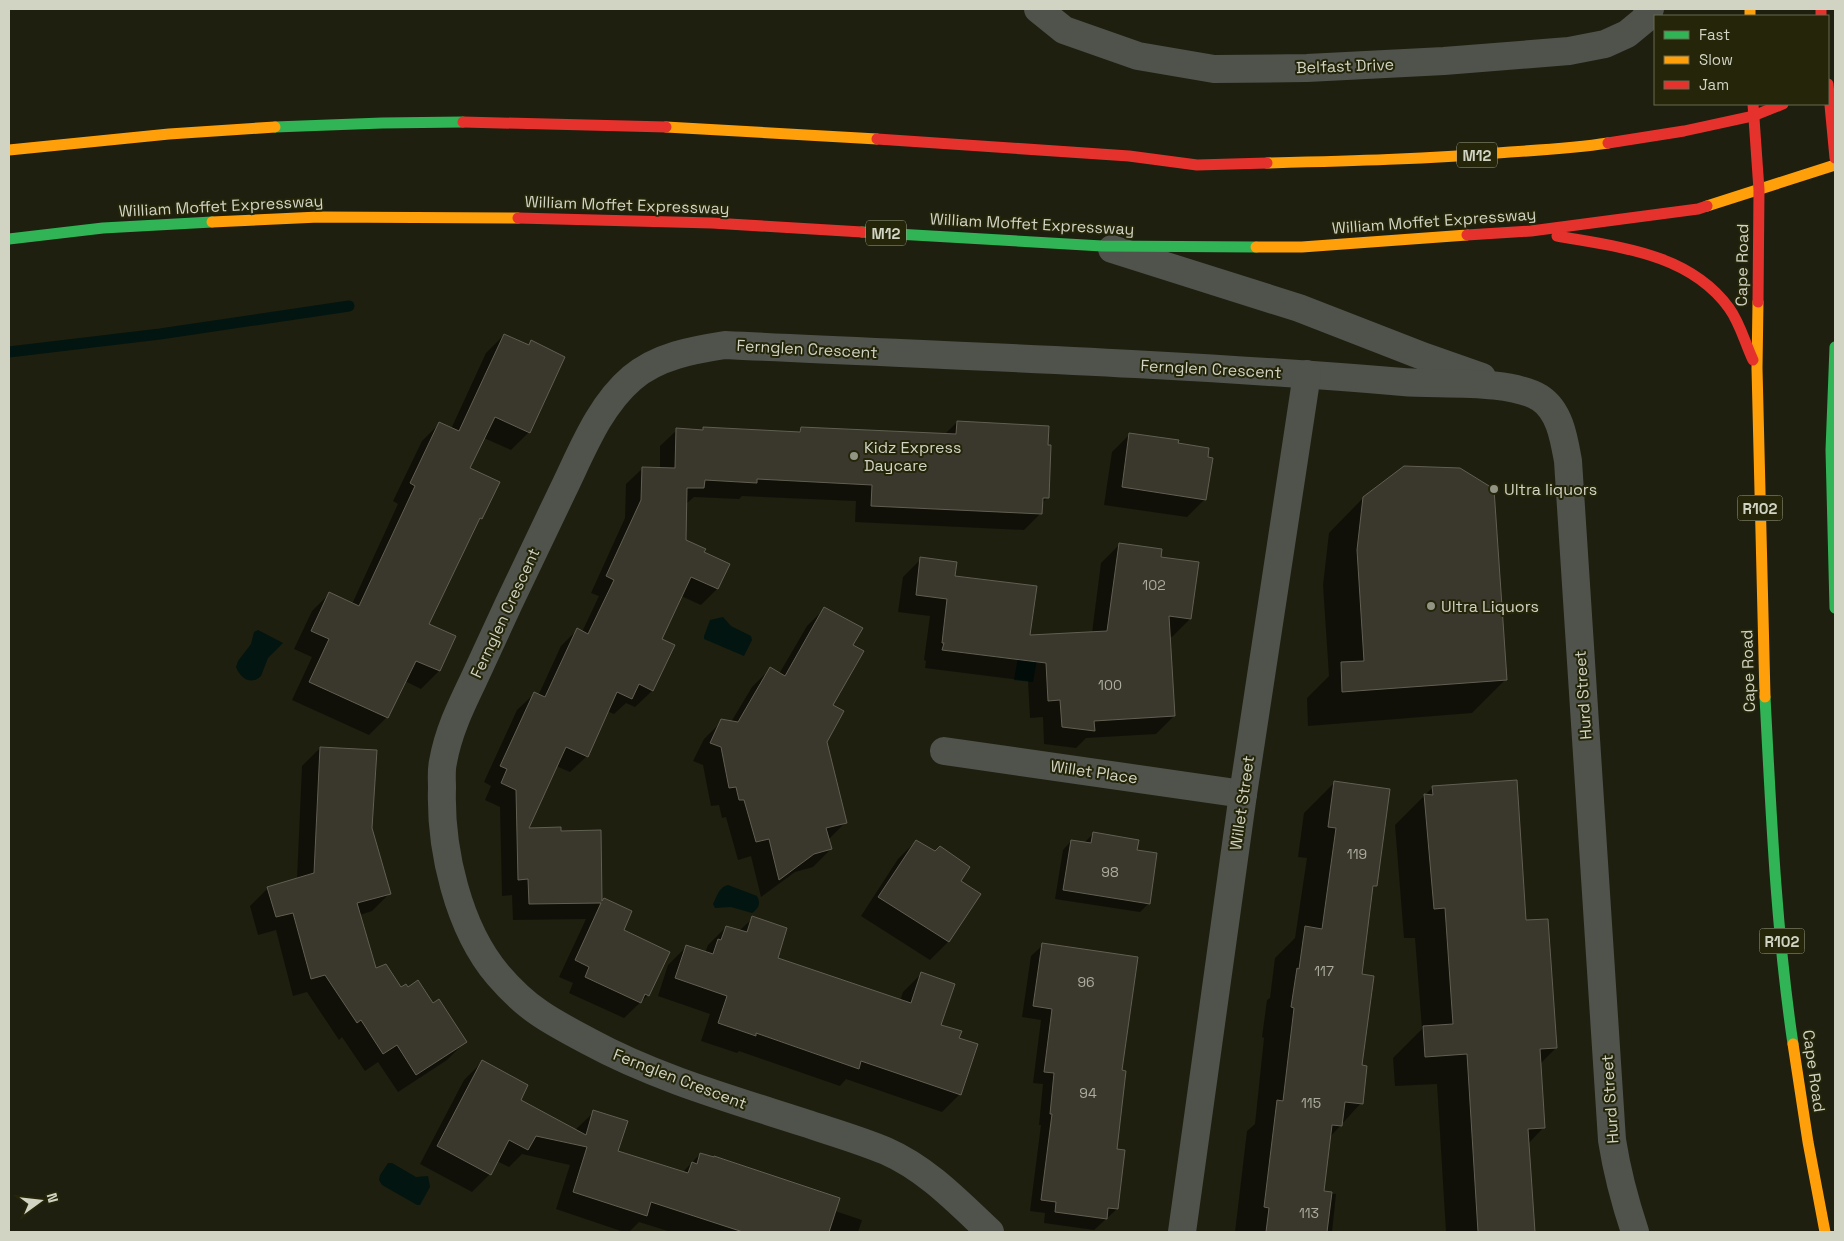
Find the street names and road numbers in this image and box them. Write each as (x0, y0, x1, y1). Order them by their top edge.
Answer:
street label: Belfast Drive (1296, 54, 1394, 78)
road number: M12 (1457, 142, 1497, 168)
street label: William Moffet Expressway (118, 190, 324, 222)
street label: William Moffet Expressway (524, 191, 730, 219)
street label: William Moffet Expressway (1331, 203, 1537, 239)
street label: William Moffet Expressway (929, 208, 1135, 240)
road number: M12 (866, 220, 906, 246)
street label: Cape Road (1731, 224, 1753, 306)
street label: Fernglen Crescent (736, 335, 878, 363)
street label: Fernglen Crescent (1140, 355, 1282, 383)
road number: R102 (1738, 496, 1782, 520)
street label: Fernglen Crescent (466, 545, 544, 681)
street label: Cape Road (1736, 629, 1760, 713)
street label: Hurd Street (1569, 650, 1597, 740)
street label: Willet Street (1225, 754, 1259, 852)
street label: Willet Place (1049, 755, 1139, 789)
road number: R102 (1760, 928, 1804, 954)
street label: Cape Road (1798, 1029, 1830, 1113)
street label: Fernglen Crescent (610, 1044, 750, 1114)
street label: Hurd Street (1596, 1054, 1624, 1144)

